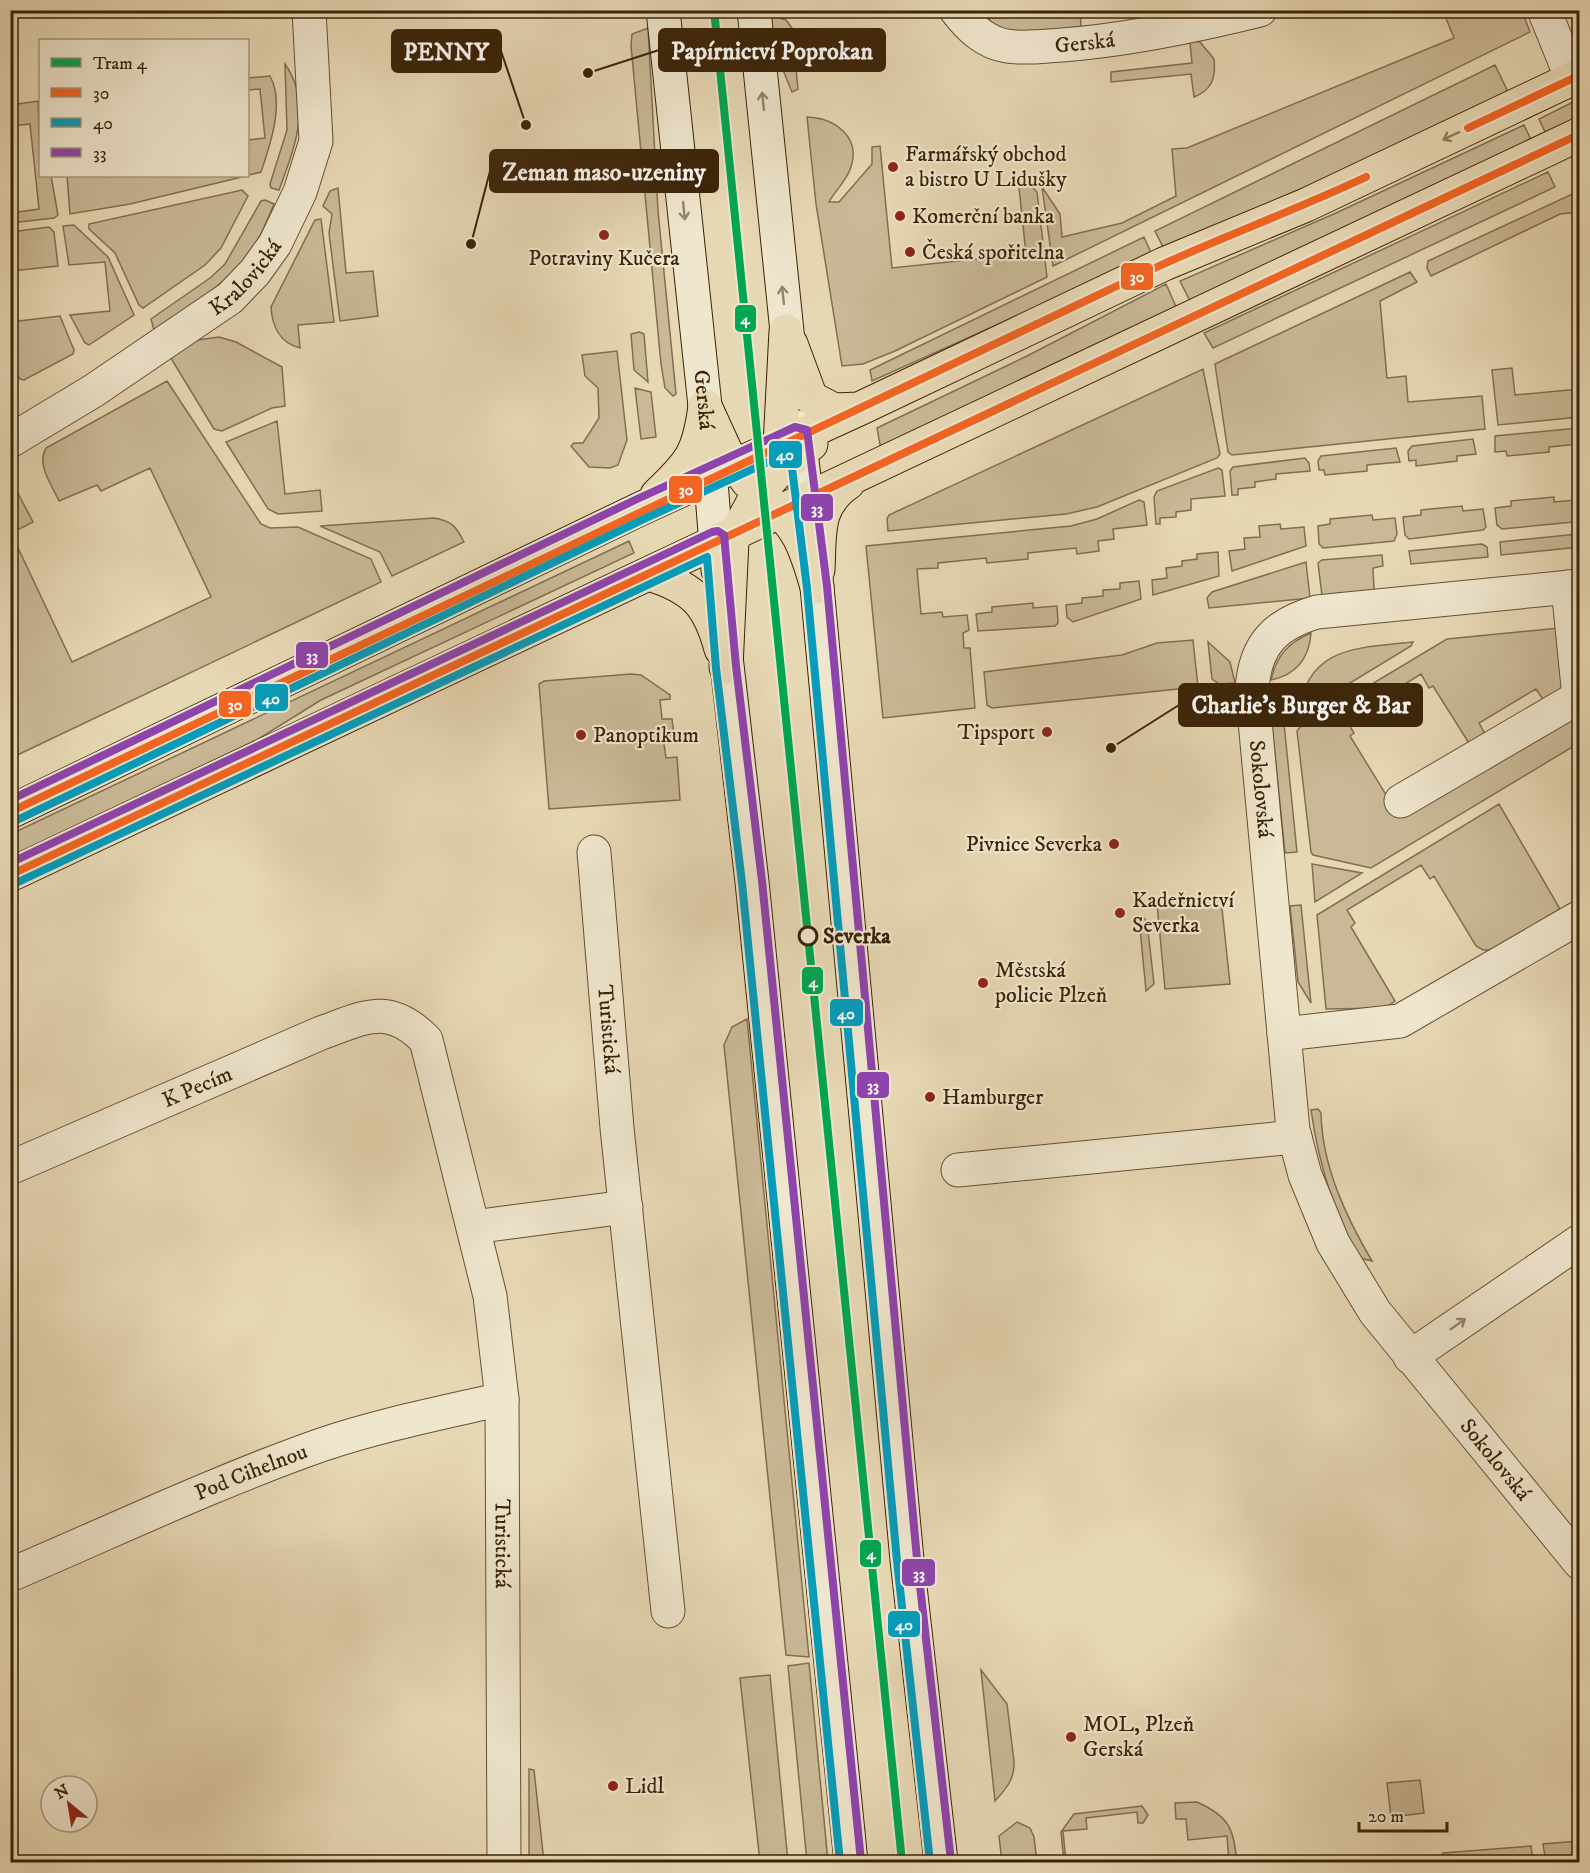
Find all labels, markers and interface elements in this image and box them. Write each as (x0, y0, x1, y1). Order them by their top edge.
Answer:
street label: Gerská (1054, 26, 1117, 59)
callout: Papírnictví Poprokan (659, 29, 885, 71)
callout: PENNY (392, 30, 501, 72)
text: Papírnictví Poprokan (671, 37, 874, 67)
text: PENNY (403, 38, 490, 68)
legend (39, 39, 249, 177)
text: Tram 4 (93, 53, 148, 75)
text: 30 (93, 83, 109, 105)
one-way arrow (757, 92, 768, 112)
text: 40 (93, 113, 113, 135)
one-way arrow (1442, 131, 1460, 143)
place label: Farmářský obchod a bistro U Lidušky (905, 141, 1067, 193)
text: 33 (93, 143, 106, 165)
callout: Zeman maso-uzeniny (490, 150, 718, 192)
text: Zeman maso-uzeniny (502, 158, 706, 188)
marker: Farmářský obchod a bistro U Lidušky (886, 160, 900, 174)
one-way arrow (679, 200, 690, 220)
place label: Komerční banka (912, 203, 1055, 230)
marker: Komerční banka (893, 209, 907, 223)
marker: Potraviny Kučera (597, 228, 611, 242)
street label: Kralovická (204, 233, 288, 322)
place label: Česká spořitelna (922, 238, 1065, 266)
place label: Potraviny Kučera (528, 245, 680, 272)
marker: Česká spořitelna (903, 245, 917, 259)
line badge: 30 (1120, 262, 1154, 291)
text: 30 (1130, 267, 1145, 287)
one-way arrow (777, 286, 788, 306)
line badge: 4 (734, 304, 757, 333)
text: 4 (739, 309, 750, 329)
street label: Gerská (688, 368, 720, 432)
line badge: 40 (768, 440, 803, 469)
text: 40 (775, 445, 794, 465)
line badge: 30 (668, 475, 703, 504)
text: 30 (679, 480, 694, 500)
line badge: 33 (800, 493, 834, 522)
text: 33 (811, 499, 823, 519)
line badge: 33 (295, 641, 329, 669)
text: 33 (306, 646, 318, 666)
line badge: 40 (254, 683, 289, 712)
callout: Charlie's Burger & Bar (1179, 684, 1422, 726)
text: 40 (261, 689, 280, 709)
line badge: 30 (218, 690, 252, 718)
text: Charlie's Burger & Bar (1191, 691, 1412, 721)
text: 30 (228, 695, 243, 715)
place label: Tipsport (957, 719, 1035, 746)
place label: Panoptikum (593, 722, 699, 749)
marker: Tipsport (1040, 725, 1054, 739)
marker: Panoptikum (574, 728, 588, 742)
street label: Sokolovská (1243, 739, 1279, 840)
place label: Pivnice Severka (966, 831, 1103, 858)
marker: Pivnice Severka (1107, 837, 1121, 851)
place label: Kadeřnictví Severka (1132, 887, 1235, 939)
marker: Kadeřnictví Severka (1113, 906, 1127, 920)
place label: Severka (823, 923, 891, 950)
marker: Severka (798, 926, 818, 946)
place label: Městská policie Plzeň (994, 957, 1108, 1009)
line badge: 4 (801, 966, 824, 995)
text: 4 (807, 972, 818, 992)
marker: Městská policie Plzeň (976, 976, 990, 990)
street label: Turistická (592, 984, 626, 1076)
line badge: 40 (829, 998, 864, 1027)
text: 40 (836, 1004, 855, 1024)
street label: K Pecím (158, 1060, 236, 1114)
line badge: 33 (856, 1071, 890, 1099)
text: 33 (867, 1076, 879, 1096)
place label: Hamburger (942, 1084, 1044, 1111)
marker: Hamburger (923, 1090, 937, 1104)
one-way arrow (1449, 1318, 1466, 1330)
street label: Sokolovská (1454, 1413, 1537, 1507)
street label: Pod Cihelnou (190, 1438, 311, 1507)
street label: Turistická (489, 1499, 516, 1589)
line badge: 4 (859, 1539, 882, 1568)
text: 4 (865, 1544, 876, 1564)
line badge: 33 (901, 1558, 936, 1587)
text: 33 (913, 1564, 925, 1584)
line badge: 40 (887, 1610, 921, 1638)
text: 40 (894, 1615, 913, 1635)
place label: MOL, Plzeň Gerská (1083, 1711, 1195, 1763)
marker: MOL, Plzeň Gerská (1064, 1730, 1078, 1744)
place label: Lidl (625, 1773, 665, 1800)
north arrow (39, 1774, 99, 1834)
marker: Lidl (606, 1779, 620, 1793)
text: N (51, 1780, 73, 1804)
scale bar (1359, 1795, 1448, 1833)
text: 20 m (1368, 1806, 1404, 1828)

